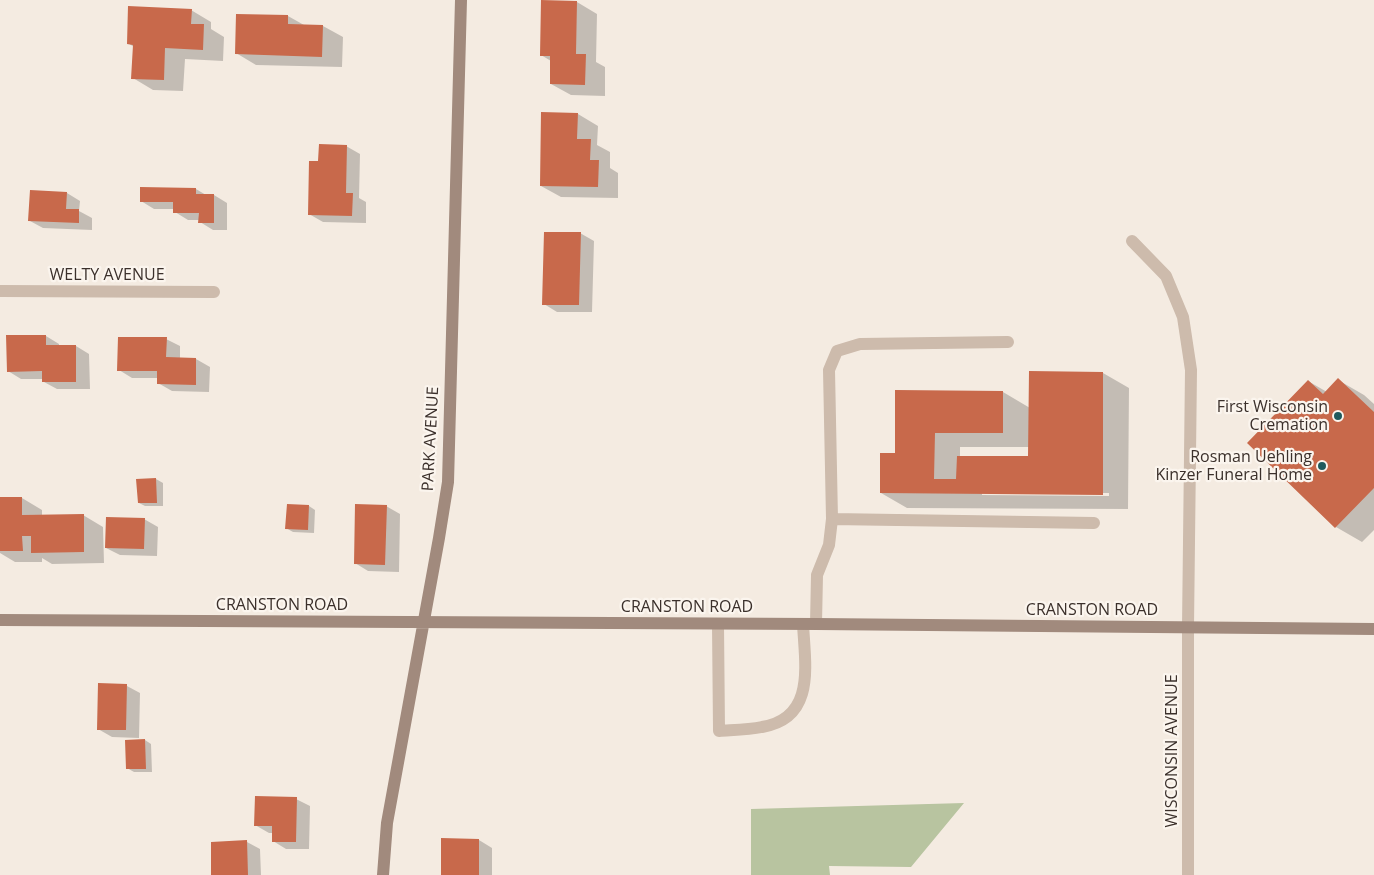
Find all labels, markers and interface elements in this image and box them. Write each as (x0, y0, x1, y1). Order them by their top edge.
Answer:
street label: WELTY AVENUE (49, 265, 165, 285)
street label: PARK AVENUE (419, 386, 443, 492)
place label: First Wisconsin Cremation (1217, 397, 1328, 435)
marker: First Wisconsin Cremation (1332, 410, 1344, 422)
place label: Rosman Uehling Kinzer Funeral Home (1155, 447, 1312, 485)
marker: Rosman Uehling Kinzer Funeral Home (1316, 460, 1328, 472)
street label: CRANSTON ROAD (216, 595, 348, 615)
street label: CRANSTON ROAD (621, 597, 753, 617)
street label: CRANSTON ROAD (1026, 600, 1158, 620)
street label: WISCONSIN AVENUE (1162, 674, 1182, 828)

